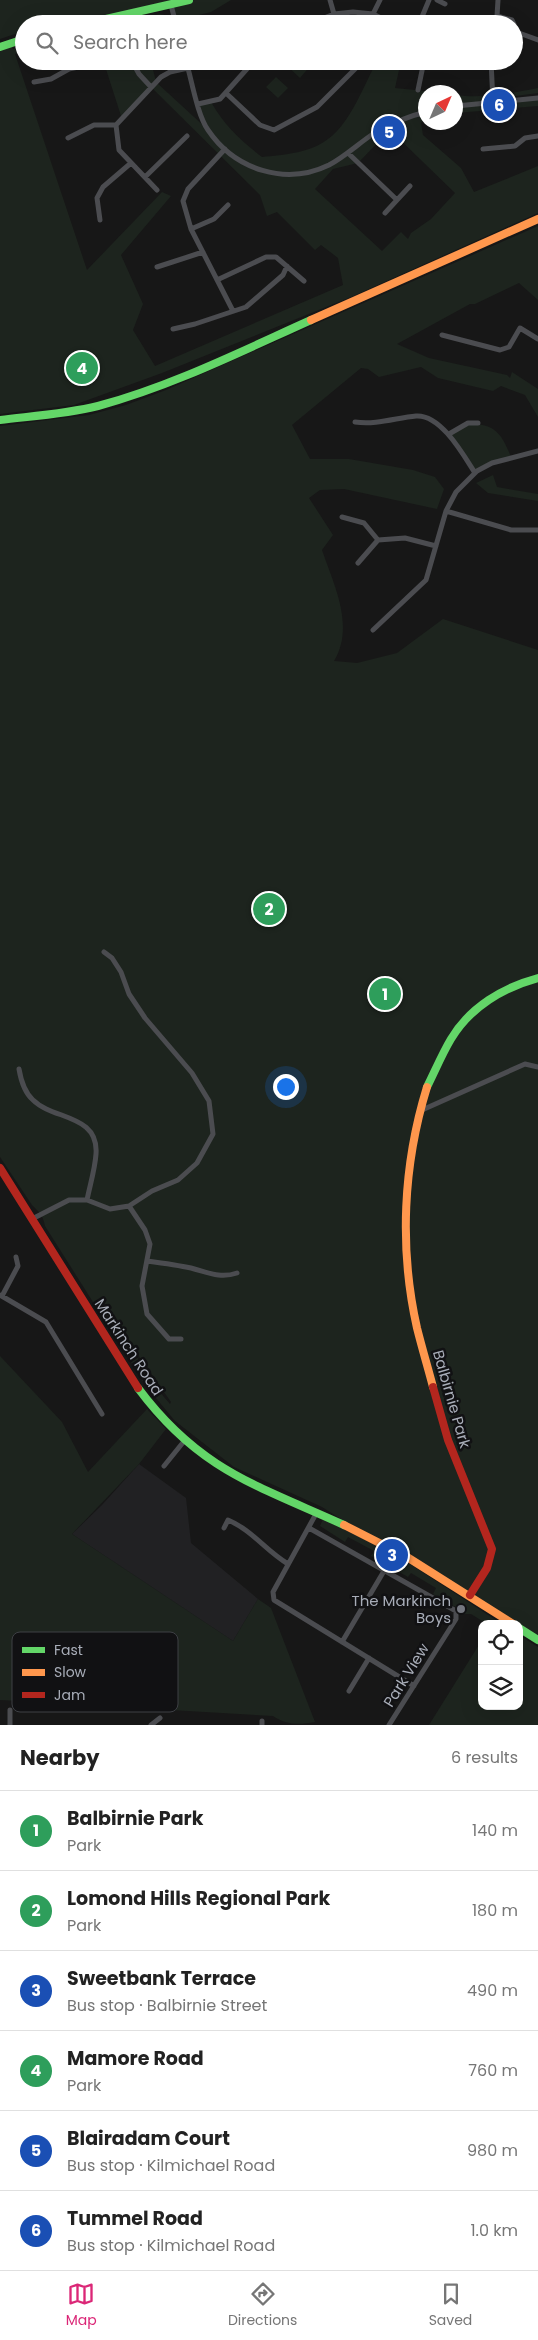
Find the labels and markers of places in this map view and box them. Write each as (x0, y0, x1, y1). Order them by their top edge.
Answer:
pin: 6 (483, 86, 515, 124)
pin: 5 (373, 113, 405, 151)
pin: 4 (66, 349, 98, 387)
pin: 2 (253, 890, 285, 928)
pin: 1 (369, 975, 401, 1013)
pin: 3 (376, 1536, 408, 1574)
place label: The Markinch Boys (352, 1590, 451, 1628)
marker: The Markinch Boys (455, 1603, 467, 1615)

